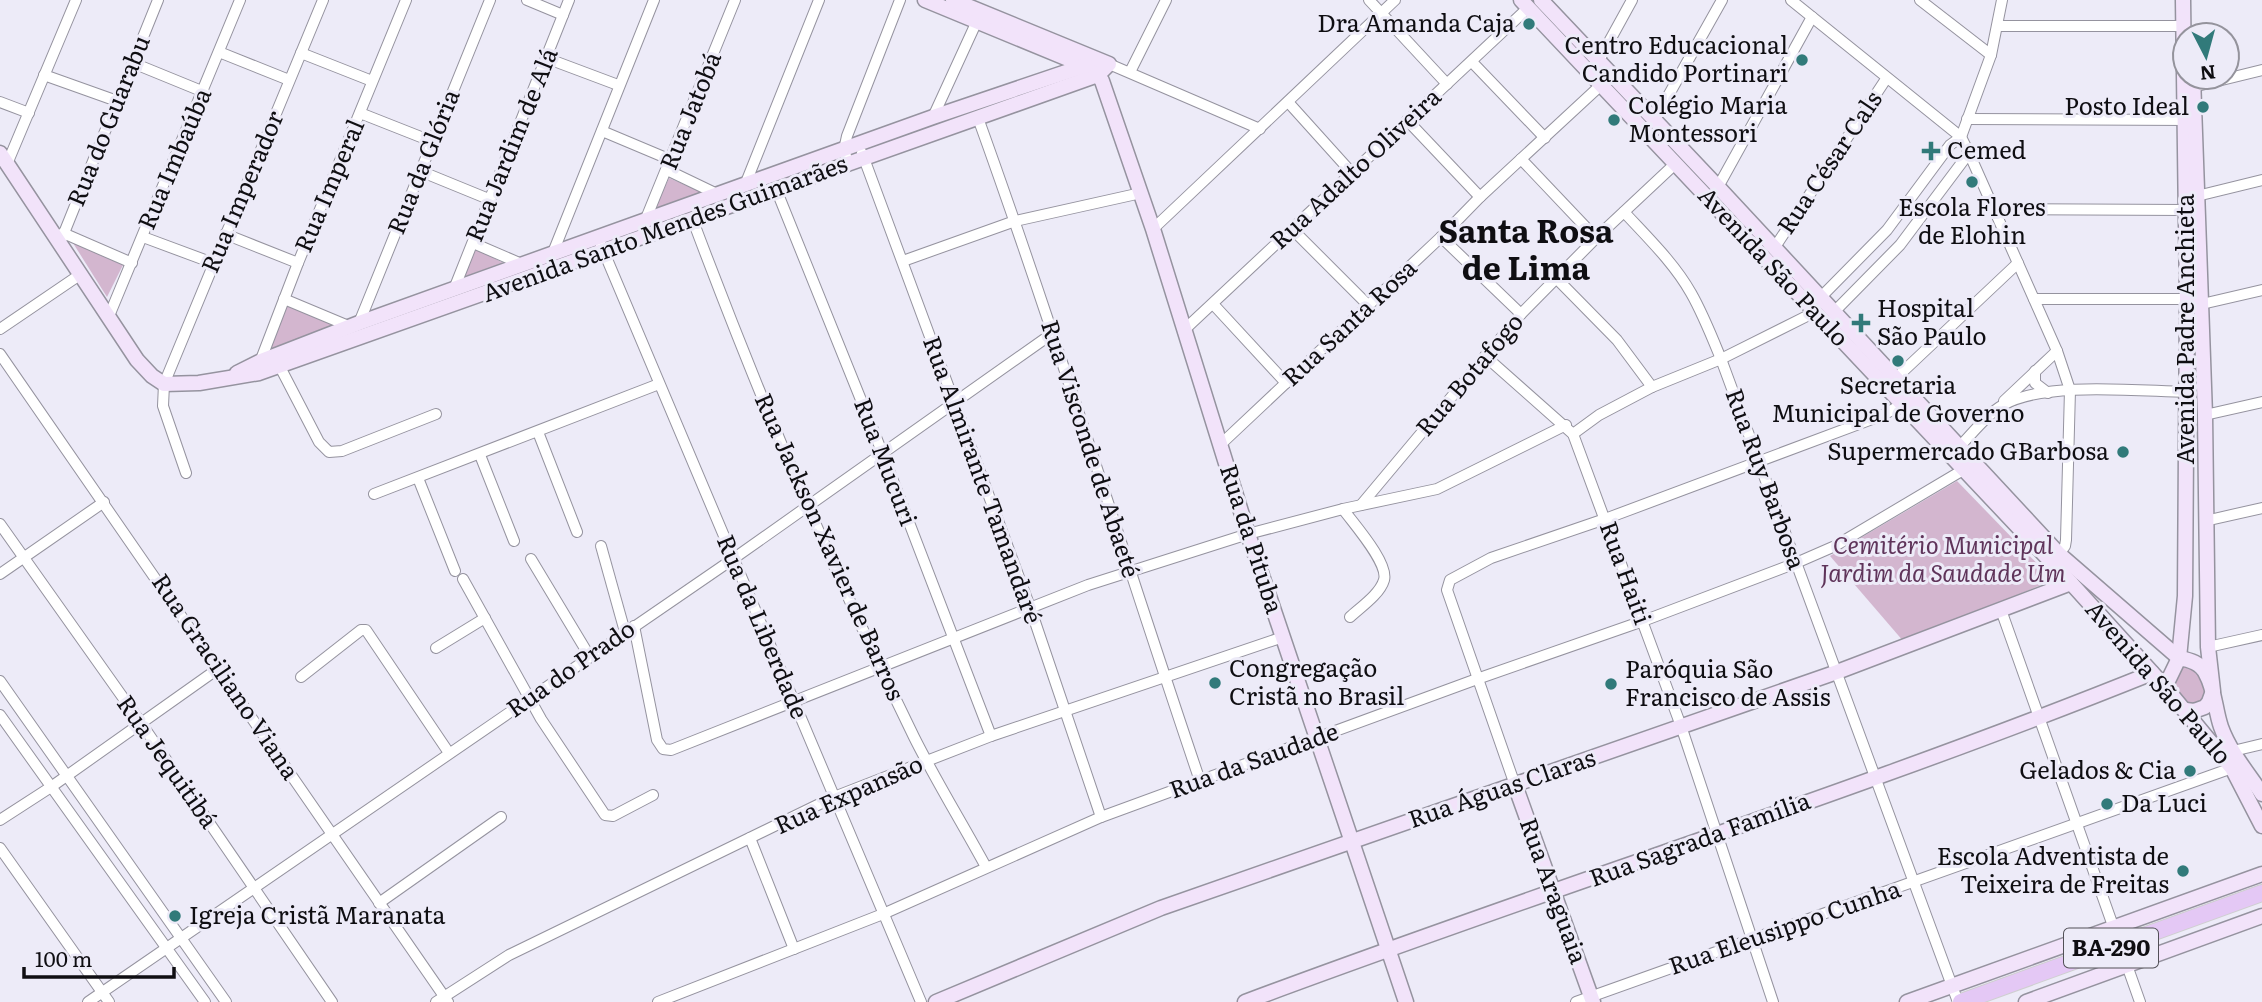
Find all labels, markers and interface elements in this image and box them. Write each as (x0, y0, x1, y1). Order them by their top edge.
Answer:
place label: Dra Amanda Caja (1317, 4, 1515, 39)
marker: Dra Amanda Caja (1521, 16, 1537, 32)
north arrow (2171, 21, 2241, 91)
place label: Centro Educacional Candido Portinari (1564, 26, 1788, 89)
street label: Rua do Guarabu (56, 29, 157, 211)
street label: Rua Jardim de Alá (455, 42, 565, 246)
street label: Rua Jatobá (649, 46, 728, 174)
marker: Centro Educacional Candido Portinari (1794, 52, 1810, 68)
text: N (2198, 59, 2217, 89)
street label: Rua Adalto Oliveira (1261, 79, 1448, 256)
street label: Rua Imbaúba (127, 82, 218, 234)
street label: Rua da Glória (377, 83, 467, 239)
street label: Rua César Cals (1767, 83, 1889, 240)
place label: Colégio Maria Montessori (1628, 86, 1788, 149)
place label: Posto Ideal (2064, 87, 2189, 122)
marker: Posto Ideal (2195, 99, 2211, 115)
street label: Rua Imperador (191, 104, 291, 277)
marker: Colégio Maria Montessori (1606, 112, 1622, 128)
street label: Rua Imperal (284, 113, 371, 257)
place label: Cemed (1947, 131, 2027, 166)
marker: Cemed (1921, 141, 1941, 161)
street label: Avenida Santo Mendes Guimarães (477, 144, 852, 309)
marker: Escola Flores de Elohin (1964, 174, 1980, 190)
street label: Avenida São Paulo (1691, 178, 1858, 353)
place label: Escola Flores de Elohin (1898, 188, 2046, 251)
street label: Avenida Padre Anchieta (2166, 194, 2201, 464)
district label: Santa Rosa de Lima (1438, 205, 1614, 290)
street label: Rua Santa Rosa (1273, 249, 1423, 393)
place label: Hospital São Paulo (1877, 289, 1987, 352)
street label: Rua Botafogo (1406, 304, 1530, 443)
marker: Hospital São Paulo (1851, 313, 1871, 333)
street label: Rua Visconde de Abaeté (1034, 315, 1151, 582)
street label: Rua Almirante Tamandaré (916, 331, 1053, 628)
marker: Secretaria Municipal de Governo (1890, 353, 1906, 369)
place label: Secretaria Municipal de Governo (1772, 366, 2024, 429)
street label: Rua Ruy Barbosa (1718, 383, 1816, 574)
street label: Rua Jackson Xavier de Barros (748, 387, 915, 705)
street label: Rua Mucuri (847, 392, 928, 530)
place label: Supermercado GBarbosa (1827, 432, 2109, 467)
marker: Supermercado GBarbosa (2115, 444, 2131, 460)
street label: Rua da Pituba (1213, 459, 1294, 617)
street label: Rua Haiti (1593, 516, 1662, 629)
park label: Cemitério Municipal Jardim da Saudade Um (1820, 526, 2066, 589)
street label: Rua da Liberdade (710, 529, 819, 723)
street label: Rua Graciliano Viana (145, 566, 309, 786)
street label: Avenida São Paulo (2079, 592, 2241, 771)
street label: Rua do Prado (498, 610, 641, 724)
place label: Congregação Cristã no Brasil (1229, 649, 1404, 712)
place label: Paróquia São Francisco de Assis (1625, 650, 1831, 713)
marker: Congregação Cristã no Brasil (1207, 675, 1223, 691)
marker: Paróquia São Francisco de Assis (1603, 676, 1619, 692)
street label: Rua Jequitibá (110, 687, 228, 834)
street label: Rua da Saudade (1164, 712, 1343, 805)
street label: Rua Águas Claras (1403, 738, 1600, 835)
street label: Rua Expansão (768, 744, 928, 841)
place label: Gelados & Cia (2019, 751, 2176, 786)
marker: Gelados & Cia (2182, 763, 2198, 779)
street label: Rua Sagrada Família (1584, 781, 1815, 894)
place label: Da Luci (2121, 784, 2207, 819)
marker: Da Luci (2099, 796, 2115, 812)
street label: Rua Araguaia (1513, 812, 1598, 968)
place label: Escola Adventista de Teixeira de Freitas (1937, 837, 2169, 900)
marker: Escola Adventista de Teixeira de Freitas (2175, 863, 2191, 879)
street label: Rua Eleusippo Cunha (1664, 869, 1905, 982)
place label: Igreja Cristã Maranata (189, 896, 445, 931)
marker: Igreja Cristã Maranata (167, 908, 183, 924)
road number: BA-290 (2064, 928, 2158, 967)
scale bar (24, 936, 175, 980)
text: 100 m (35, 942, 92, 973)

